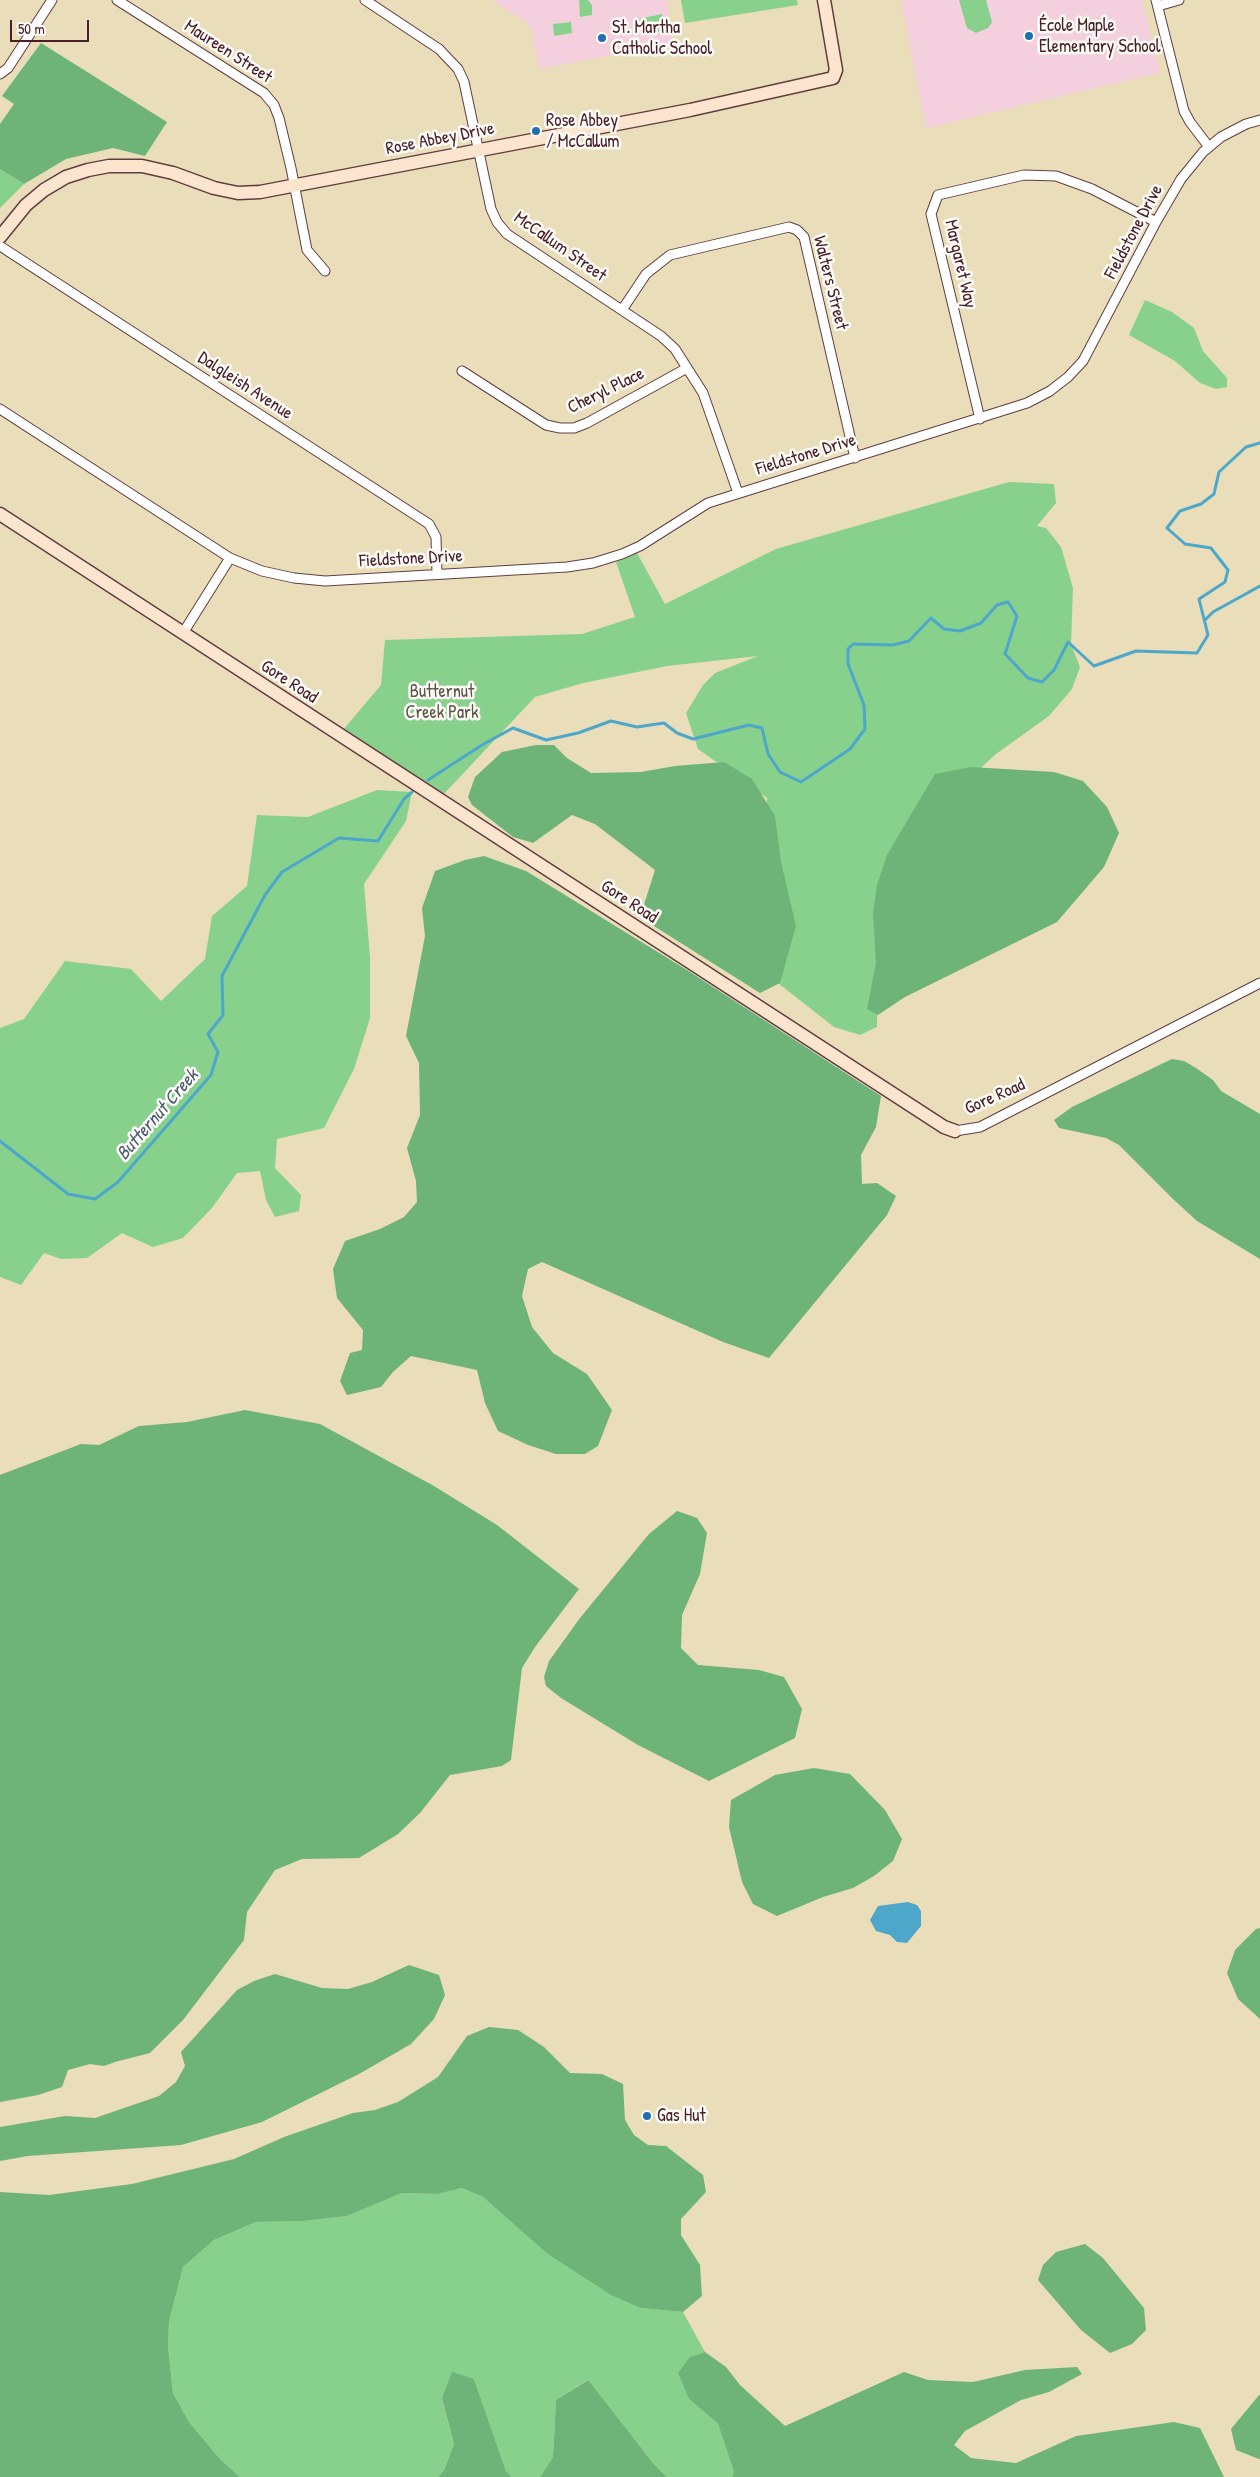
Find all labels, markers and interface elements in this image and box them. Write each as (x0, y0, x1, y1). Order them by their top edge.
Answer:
scale bar (12, 10, 91, 42)
place label: École Maple Elementary School (1039, 15, 1160, 58)
street label: Maureen Street (180, 16, 276, 88)
place label: St. Martha Catholic School (612, 17, 712, 59)
text: 50 m (18, 18, 45, 39)
marker: École Maple Elementary School (1023, 30, 1035, 42)
marker: St. Martha Catholic School (596, 32, 608, 44)
place label: Rose Abbey / McCallum (546, 110, 620, 152)
street label: Rose Abbey Drive (384, 118, 496, 160)
marker: Rose Abbey / McCallum (530, 125, 542, 137)
street label: Fieldstone Drive (1100, 181, 1168, 283)
street label: McCallum Street (510, 207, 610, 287)
street label: Margaret Way (939, 218, 981, 310)
street label: Walters Street (808, 234, 852, 332)
street label: Dalgleish Avenue (194, 347, 296, 425)
street label: Cheryl Place (564, 363, 648, 419)
street label: Fieldstone Drive (753, 430, 859, 480)
street label: Fieldstone Drive (359, 546, 463, 572)
street label: Gore Road (256, 656, 322, 708)
park label: Butternut Creek Park (406, 681, 478, 724)
street label: Gore Road (596, 876, 662, 928)
water label: Butternut Creek (112, 1065, 204, 1165)
street label: Gore Road (962, 1074, 1028, 1120)
place label: Gas Hut (657, 2105, 706, 2127)
marker: Gas Hut (641, 2110, 653, 2122)

